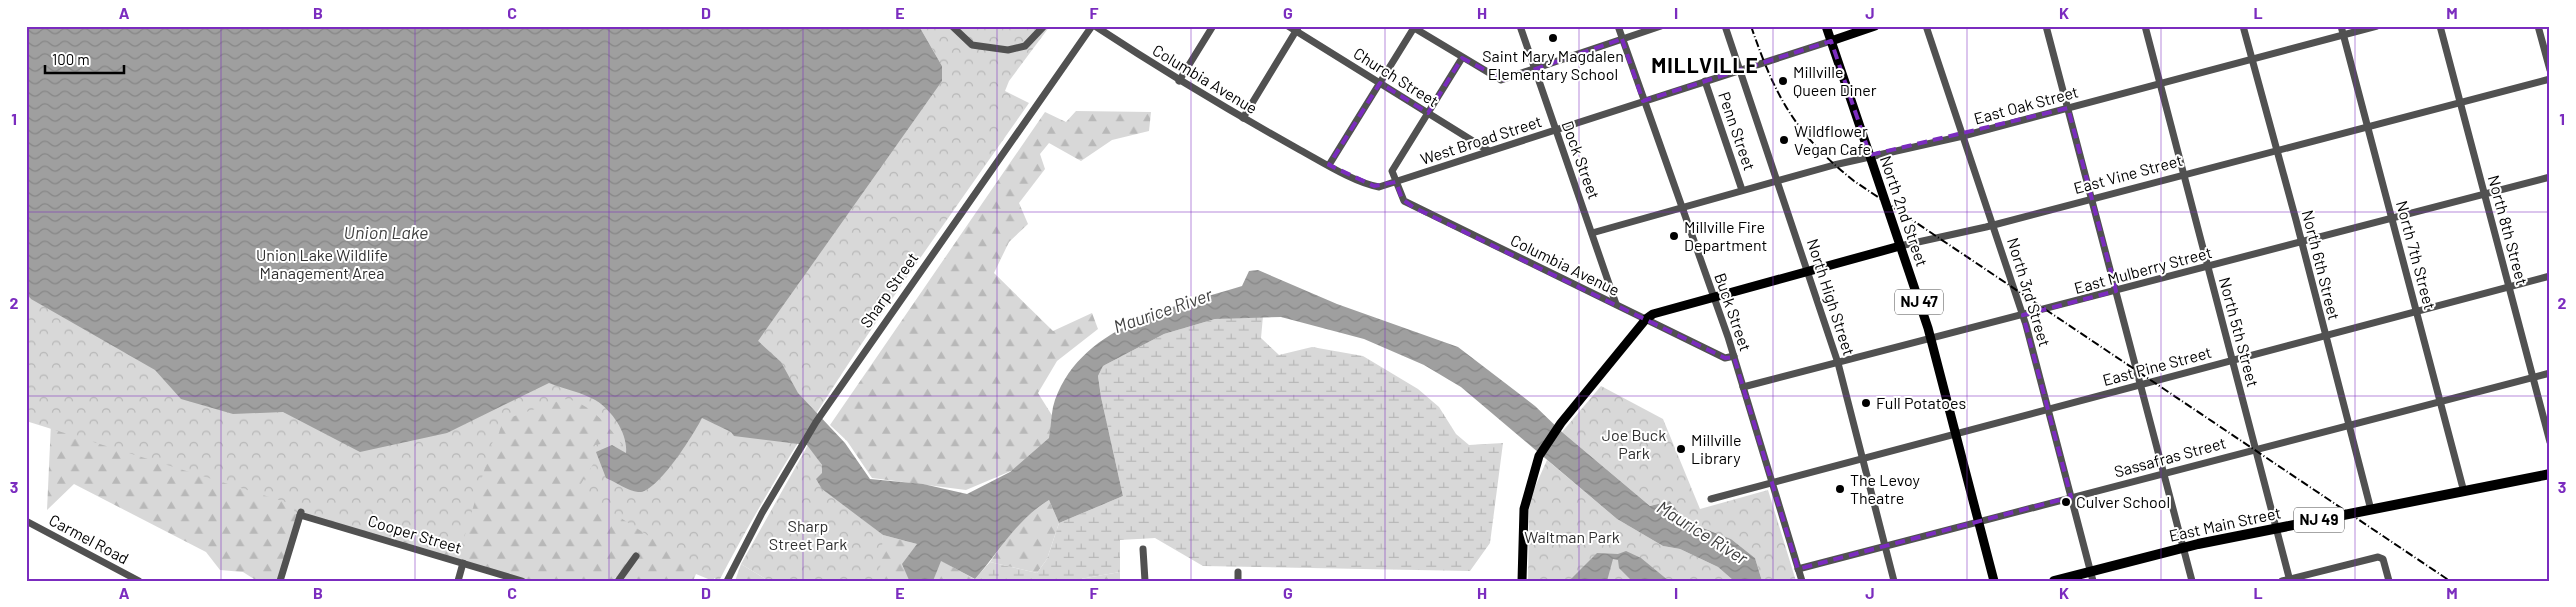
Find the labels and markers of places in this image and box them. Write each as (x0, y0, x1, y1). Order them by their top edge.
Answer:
marker: Saint Mary Magdalen Elementary School (1547, 32, 1559, 44)
place label: Saint Mary Magdalen Elementary School (1482, 46, 1624, 83)
place label: Millville Queen Diner (1793, 62, 1877, 99)
marker: Millville Queen Diner (1777, 75, 1789, 87)
place label: Wildflower Vegan Cafe (1794, 121, 1871, 158)
marker: Wildflower Vegan Cafe (1778, 134, 1790, 146)
place label: Millville Fire Department (1684, 217, 1767, 254)
marker: Millville Fire Department (1668, 230, 1680, 242)
place label: Full Potatoes (1876, 393, 1966, 412)
marker: Full Potatoes (1860, 397, 1872, 409)
place label: Millville Library (1691, 430, 1741, 467)
marker: Millville Library (1675, 443, 1687, 455)
place label: The Levoy Theatre (1850, 470, 1920, 507)
marker: The Levoy Theatre (1834, 483, 1846, 495)
place label: Culver School (2076, 492, 2170, 511)
marker: Culver School (2060, 496, 2072, 508)

